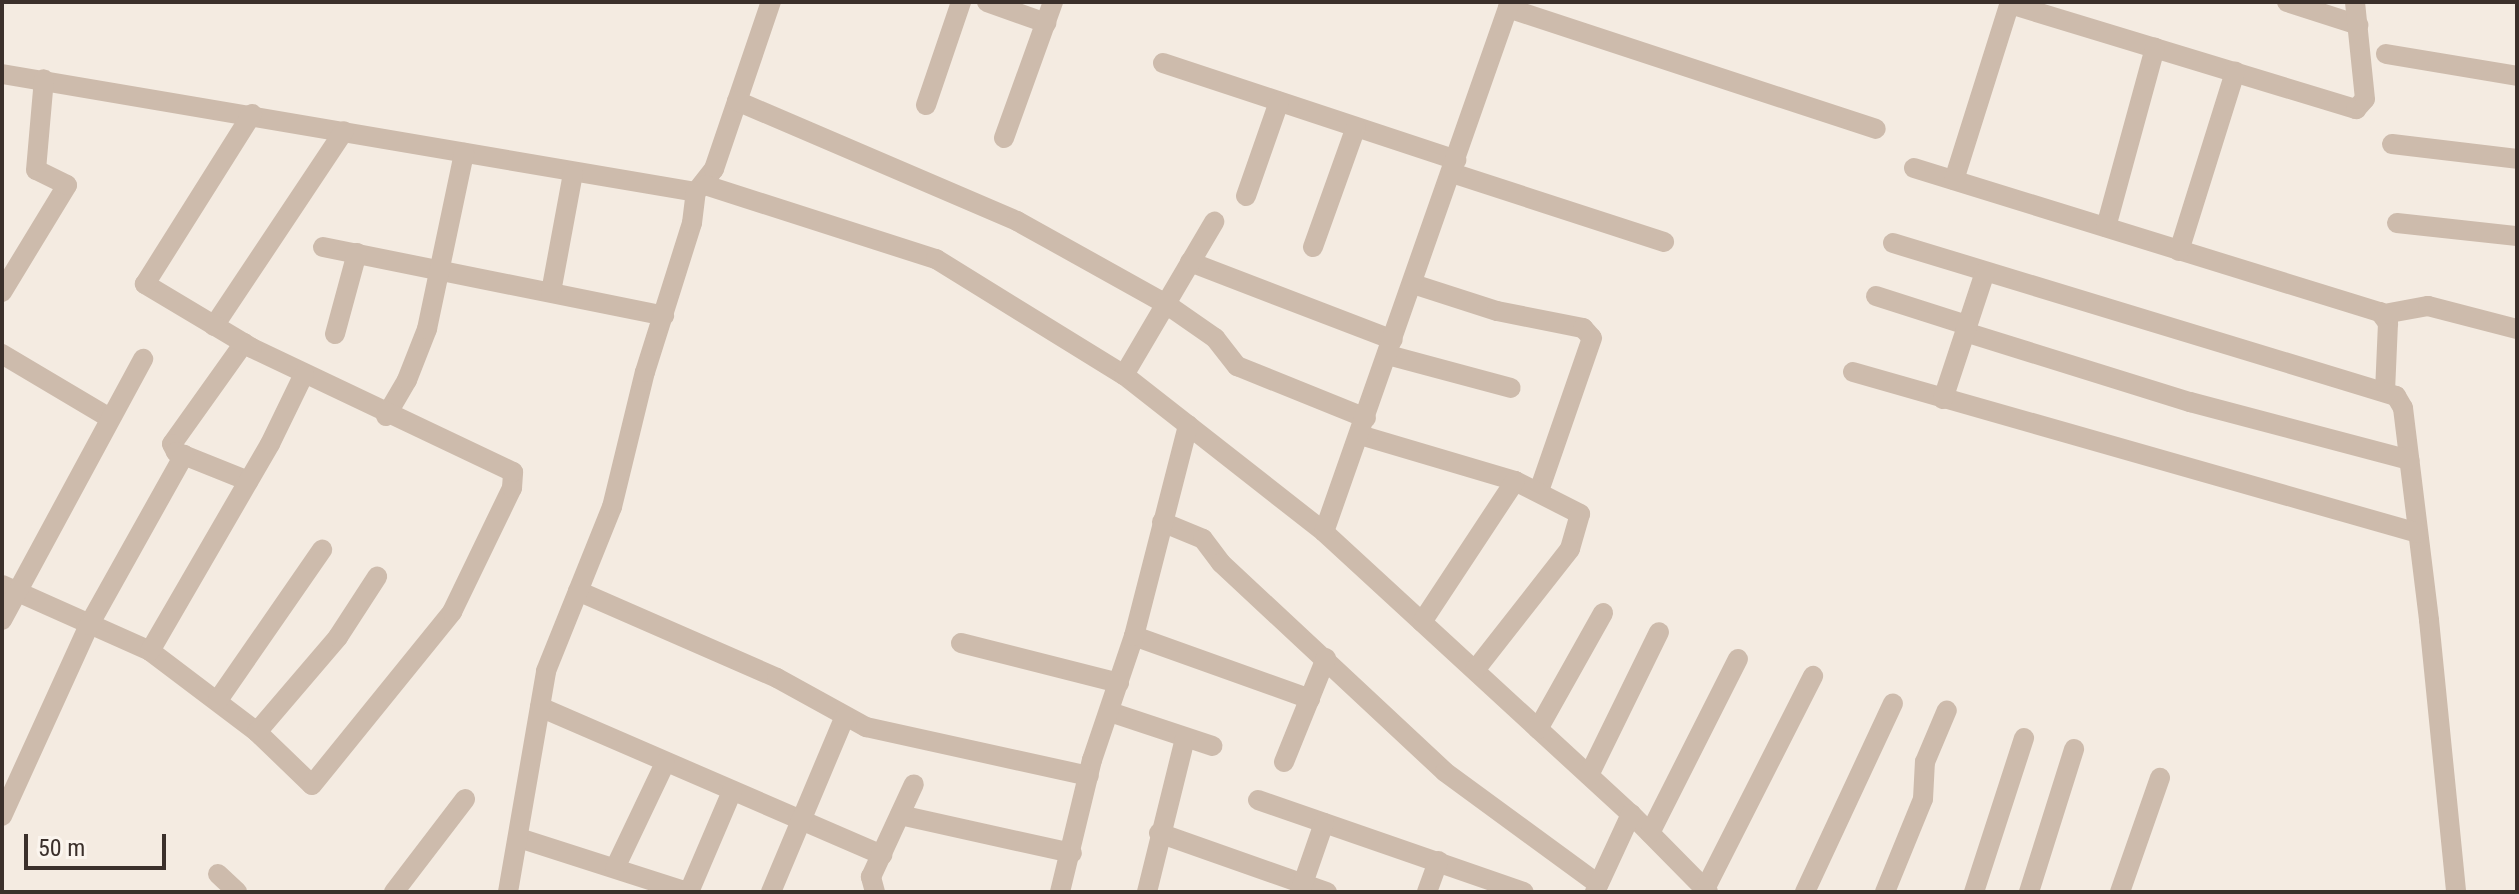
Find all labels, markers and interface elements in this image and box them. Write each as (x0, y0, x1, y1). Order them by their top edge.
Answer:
scale bar (28, 818, 170, 868)
text: 50 m (38, 834, 85, 862)

